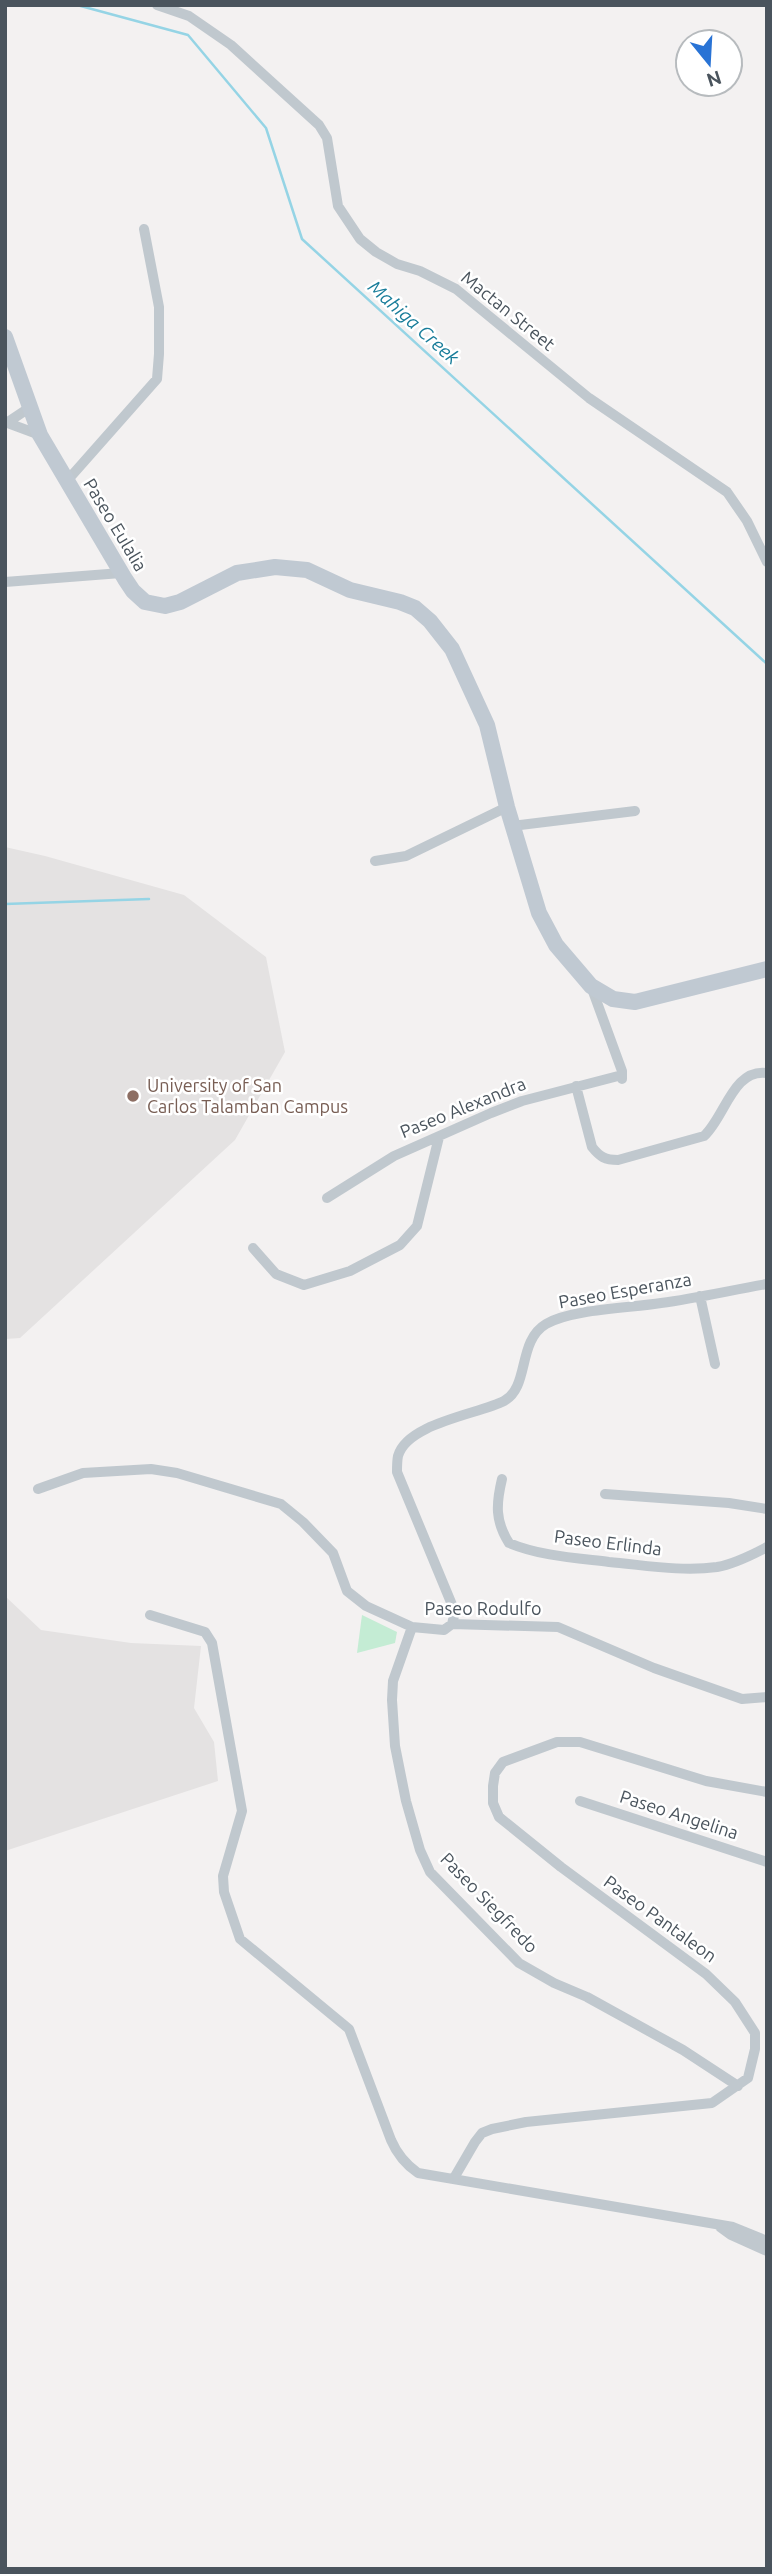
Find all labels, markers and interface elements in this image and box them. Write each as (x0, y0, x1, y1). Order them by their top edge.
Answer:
north arrow (674, 28, 744, 98)
text: N (704, 67, 724, 92)
street label: Mactan Street (458, 267, 559, 354)
water label: Mahiga Creek (364, 275, 464, 369)
street label: Paseo Eulalia (80, 474, 151, 575)
street label: Paseo Alexandra (397, 1073, 528, 1141)
place label: University of San Carlos Talamban Campus (147, 1075, 348, 1116)
marker: University of San Carlos Talamban Campus (125, 1088, 141, 1104)
street label: Paseo Esperanza (557, 1268, 693, 1312)
street label: Paseo Erlinda (553, 1525, 663, 1559)
street label: Paseo Rodulfo (425, 1598, 541, 1618)
street label: Paseo Angelina (618, 1786, 741, 1843)
street label: Paseo Siegfredo (437, 1848, 542, 1956)
street label: Paseo Pantaleon (600, 1871, 721, 1966)

